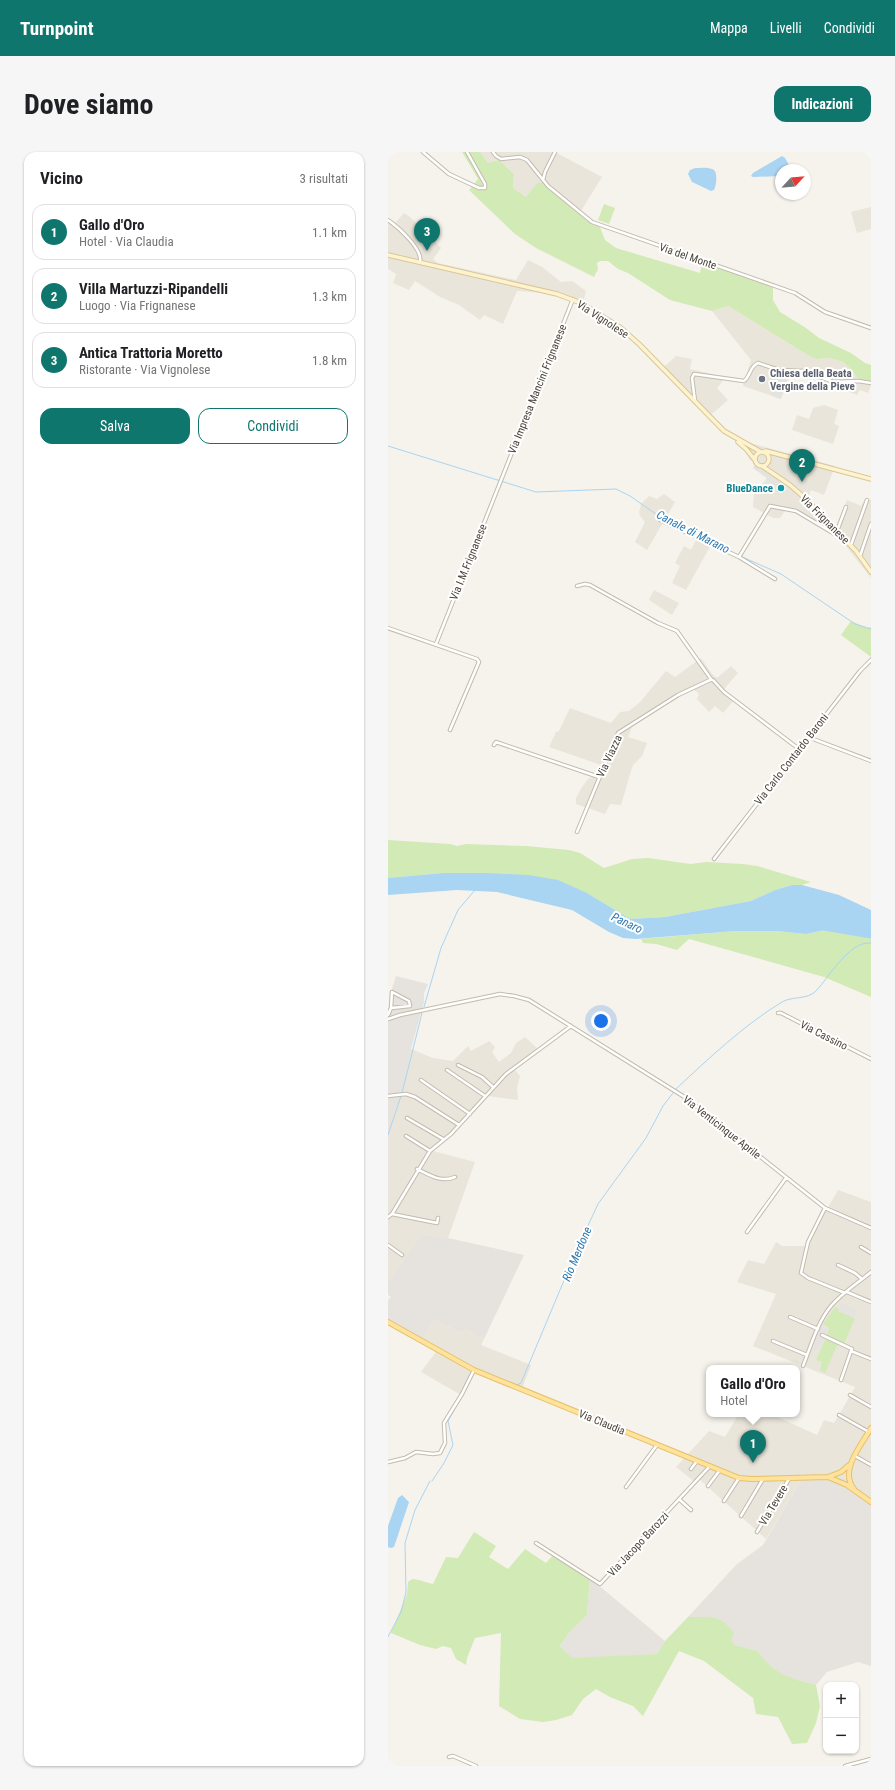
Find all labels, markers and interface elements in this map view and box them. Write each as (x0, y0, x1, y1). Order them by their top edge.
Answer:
text: Turnpoint (20, 17, 94, 40)
text: Mappa (710, 20, 748, 36)
text: Livelli (770, 20, 802, 36)
text: Condividi (824, 20, 875, 36)
button: Indicazioni (774, 86, 871, 122)
text: Dove siamo (24, 88, 153, 121)
north arrow (775, 164, 811, 200)
text: Vicino (40, 168, 83, 188)
text: 3 risultati (300, 171, 348, 186)
text: Gallo d'Oro (79, 216, 144, 234)
pin: 3 (414, 218, 440, 251)
text: 1 (51, 225, 57, 240)
text: 1.1 km (312, 225, 347, 240)
text: Hotel · Via Claudia (79, 234, 174, 249)
street label: Via del Monte (657, 241, 718, 272)
text: Villa Martuzzi-Ripandelli (79, 280, 228, 298)
text: 2 (51, 289, 57, 304)
text: 1.3 km (312, 289, 347, 304)
text: Luogo · Via Frignanese (79, 298, 196, 313)
street label: Via Vignolese (574, 298, 631, 341)
street label: Via Impresa Mancini Frignanese (505, 322, 569, 456)
text: Antica Trattoria Moretto (79, 344, 223, 362)
text: 3 (51, 353, 57, 368)
text: 1.8 km (312, 353, 347, 368)
text: Ristorante · Via Vignolese (79, 362, 210, 377)
place label: Chiesa della Beata Vergine della Pieve (770, 367, 855, 393)
marker: Chiesa della Beata Vergine della Pieve (757, 374, 767, 384)
button: Salva (40, 408, 190, 444)
button: Condividi (198, 408, 348, 444)
pin: 2 (789, 449, 815, 482)
place label: BlueDance (726, 482, 773, 495)
marker: BlueDance (776, 483, 786, 493)
street label: Via Frignanese (797, 492, 852, 547)
water label: Canale di Marano (654, 508, 732, 557)
street label: Via I.M.Frignanese (447, 522, 490, 602)
street label: Via Carlo Contardo Baroni (752, 711, 831, 808)
street label: Via Viazza (594, 733, 625, 780)
water label: Panaro (609, 910, 645, 936)
your location (591, 1011, 611, 1031)
street label: Via Cassino (798, 1018, 850, 1053)
street label: Via Venticinque Aprile (680, 1093, 763, 1162)
water label: Rio Merdone (559, 1224, 595, 1283)
popup (706, 1365, 800, 1417)
text: Gallo d'Oro (720, 1375, 786, 1393)
text: Hotel (720, 1393, 748, 1408)
street label: Via Claudia (577, 1407, 627, 1438)
pin: 1 (740, 1430, 766, 1463)
street label: Via Tevere (756, 1483, 791, 1528)
street label: Via Jacopo Barozzi (605, 1509, 672, 1579)
map controls (823, 1682, 859, 1754)
button: + (823, 1682, 859, 1718)
button: − (823, 1718, 859, 1754)

